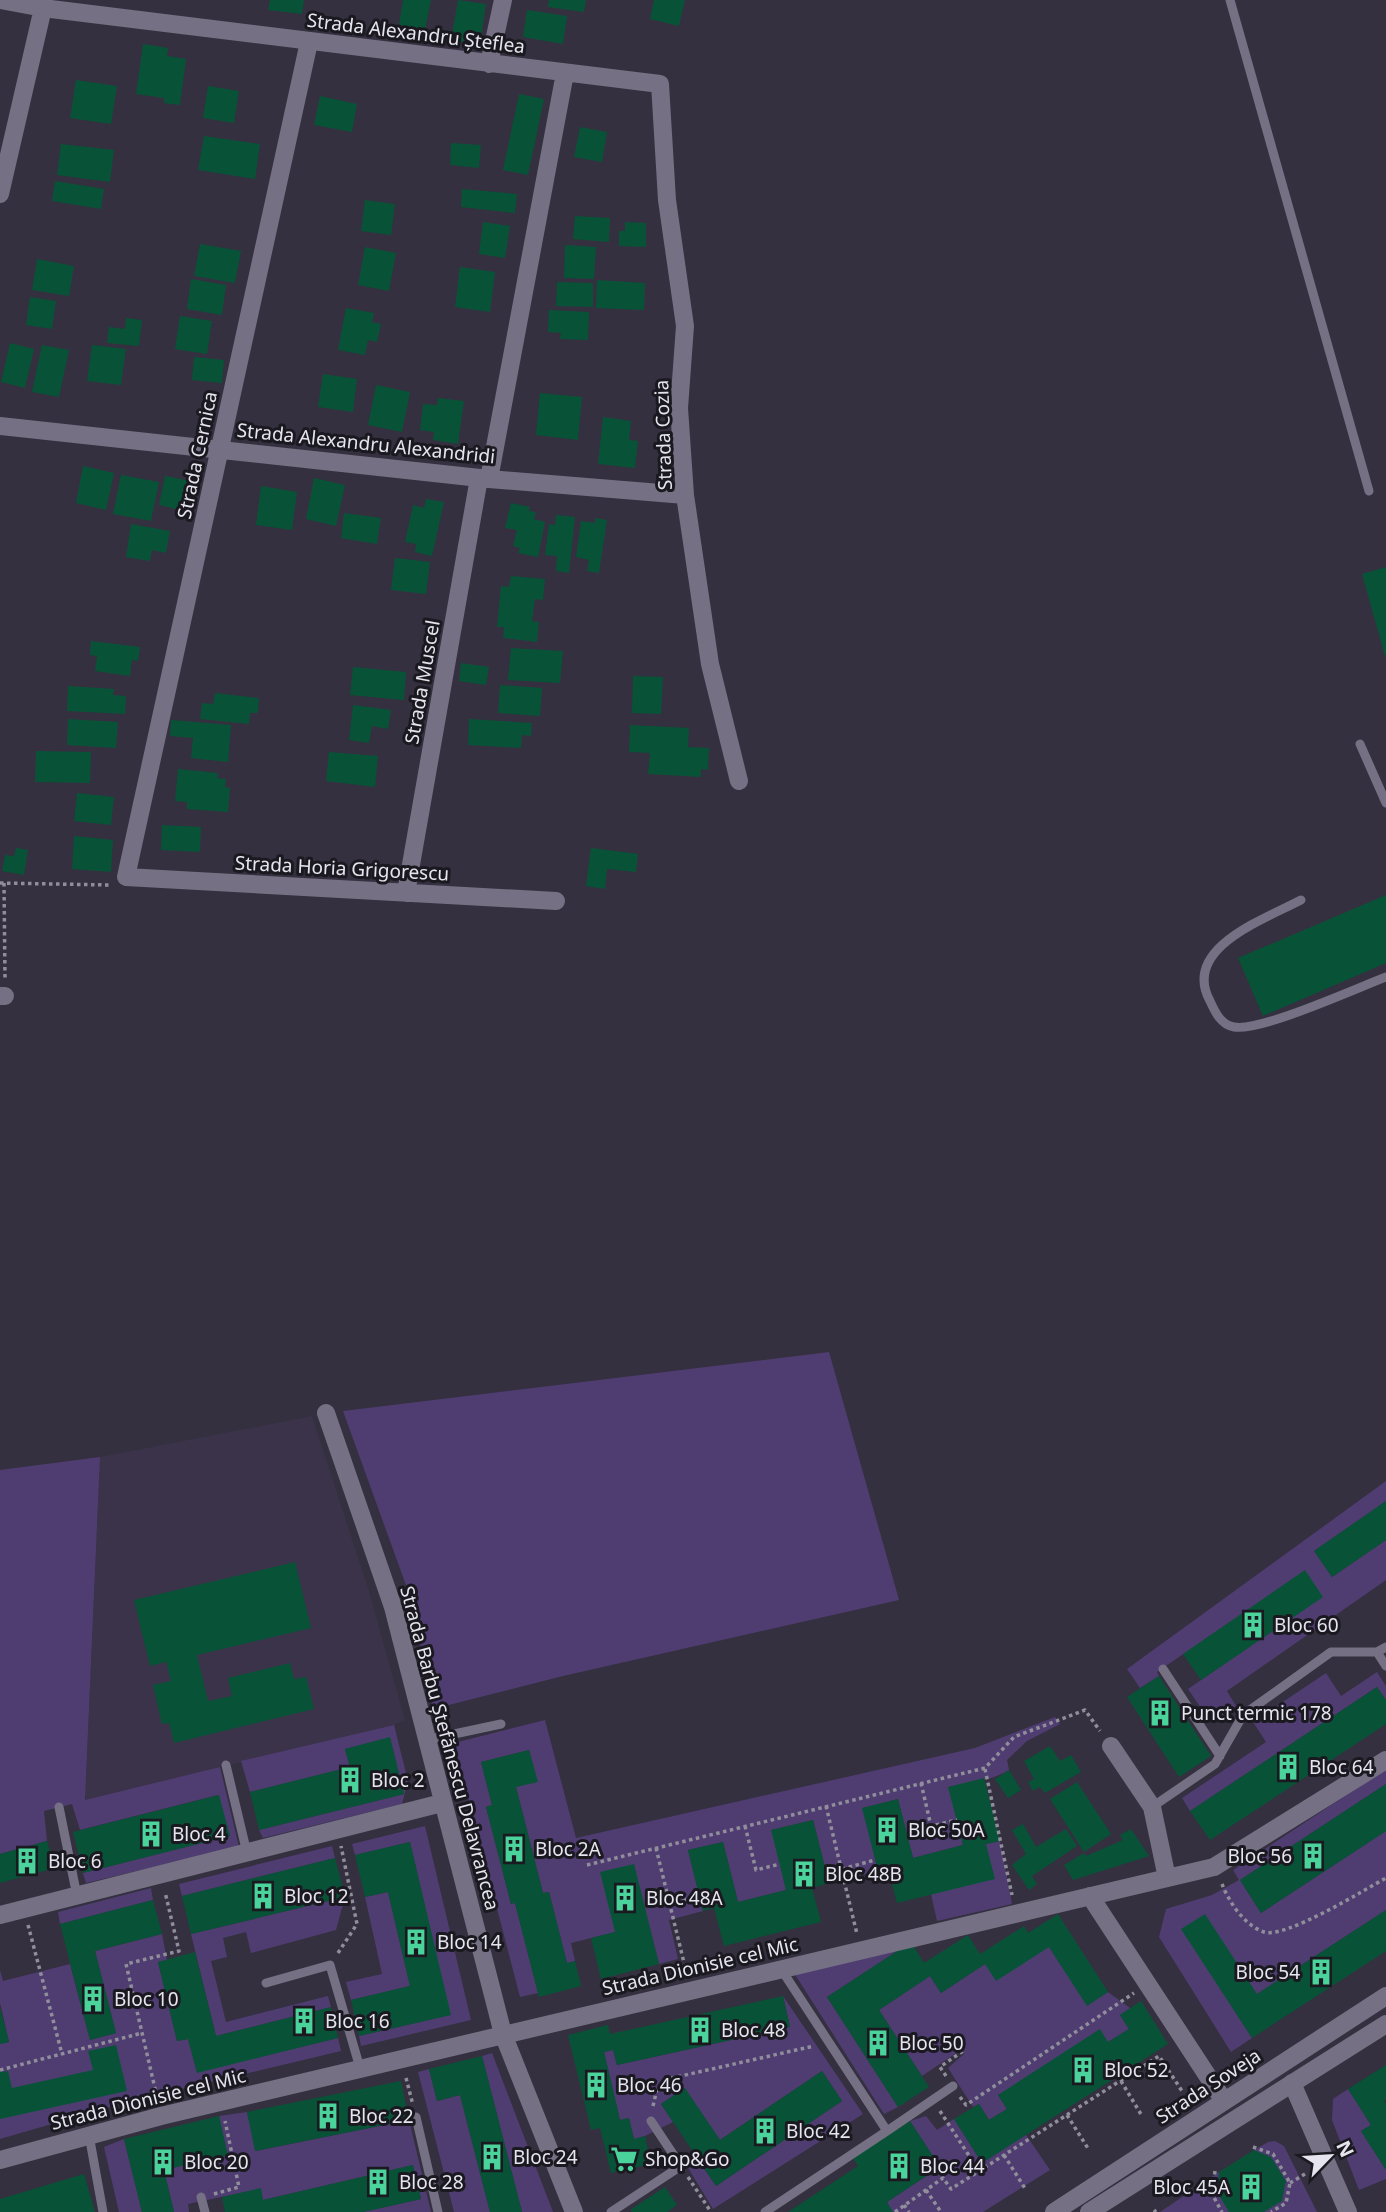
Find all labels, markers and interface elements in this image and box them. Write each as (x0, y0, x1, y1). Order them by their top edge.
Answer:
street label: Strada Alexandru Șteflea (305, 7, 527, 59)
street label: Strada Cozia (648, 379, 678, 491)
street label: Strada Cernica (171, 389, 223, 521)
street label: Strada Alexandru Alexandridi (236, 417, 496, 469)
street label: Strada Muscel (398, 618, 446, 746)
street label: Strada Horia Grigorescu (234, 849, 450, 887)
street label: Strada Barbu Ștefănescu Delavrancea (394, 1583, 506, 1913)
building icon: Bloc 60 (1238, 1610, 1268, 1640)
place label: Bloc 60 (1274, 1612, 1339, 1638)
building icon: Punct termic 178 (1145, 1698, 1175, 1728)
place label: Punct termic 178 (1181, 1700, 1332, 1726)
building icon: Bloc 64 (1273, 1752, 1303, 1782)
place label: Bloc 64 (1309, 1754, 1374, 1780)
building icon: Bloc 2 (335, 1765, 365, 1795)
place label: Bloc 2 (371, 1767, 425, 1793)
building icon: Bloc 50A (872, 1815, 902, 1845)
place label: Bloc 50A (908, 1817, 986, 1843)
building icon: Bloc 4 (136, 1819, 166, 1849)
place label: Bloc 4 (172, 1821, 226, 1847)
building icon: Bloc 2A (499, 1834, 529, 1864)
place label: Bloc 2A (535, 1836, 602, 1862)
building icon: Bloc 56 (1298, 1841, 1328, 1871)
place label: Bloc 56 (1227, 1843, 1292, 1869)
building icon: Bloc 6 (12, 1846, 42, 1876)
place label: Bloc 6 (48, 1848, 102, 1874)
building icon: Bloc 48B (789, 1859, 819, 1889)
place label: Bloc 48B (825, 1861, 902, 1887)
building icon: Bloc 12 (248, 1881, 278, 1911)
place label: Bloc 12 (284, 1883, 349, 1909)
building icon: Bloc 48A (610, 1883, 640, 1913)
place label: Bloc 48A (646, 1885, 724, 1911)
building icon: Bloc 14 (401, 1927, 431, 1957)
place label: Bloc 14 (437, 1929, 502, 1955)
street label: Strada Dionisie cel Mic (600, 1931, 800, 2001)
building icon: Bloc 54 (1306, 1957, 1336, 1987)
place label: Bloc 54 (1235, 1959, 1300, 1985)
building icon: Bloc 10 (78, 1984, 108, 2014)
place label: Bloc 10 (114, 1986, 179, 2012)
building icon: Bloc 16 (289, 2006, 319, 2036)
place label: Bloc 16 (325, 2008, 390, 2034)
building icon: Bloc 48 (685, 2015, 715, 2045)
place label: Bloc 48 (721, 2017, 786, 2043)
building icon: Bloc 50 (863, 2028, 893, 2058)
place label: Bloc 50 (899, 2030, 964, 2056)
street label: Strada Soveja (1151, 2042, 1265, 2130)
building icon: Bloc 52 (1068, 2055, 1098, 2085)
place label: Bloc 52 (1104, 2057, 1169, 2083)
street label: Strada Dionisie cel Mic (48, 2062, 248, 2136)
building icon: Bloc 46 (581, 2070, 611, 2100)
place label: Bloc 46 (617, 2072, 682, 2098)
building icon: Bloc 22 (313, 2101, 343, 2131)
place label: Bloc 22 (349, 2103, 414, 2129)
building icon: Bloc 42 (750, 2116, 780, 2146)
place label: Bloc 42 (786, 2118, 851, 2144)
north arrow (1295, 2121, 1365, 2191)
text: N (1330, 2136, 1360, 2161)
building icon: Bloc 24 (477, 2142, 507, 2172)
place label: Bloc 24 (513, 2144, 578, 2170)
supermarket icon: Shop&Go (609, 2144, 639, 2174)
place label: Shop&Go (645, 2146, 730, 2172)
building icon: Bloc 20 (148, 2147, 178, 2177)
place label: Bloc 20 (184, 2149, 249, 2175)
building icon: Bloc 44 (884, 2151, 914, 2181)
place label: Bloc 44 (920, 2153, 985, 2179)
building icon: Bloc 28 (363, 2167, 393, 2197)
place label: Bloc 28 (399, 2169, 464, 2195)
building icon: Bloc 45A (1236, 2172, 1266, 2202)
place label: Bloc 45A (1153, 2174, 1231, 2200)

